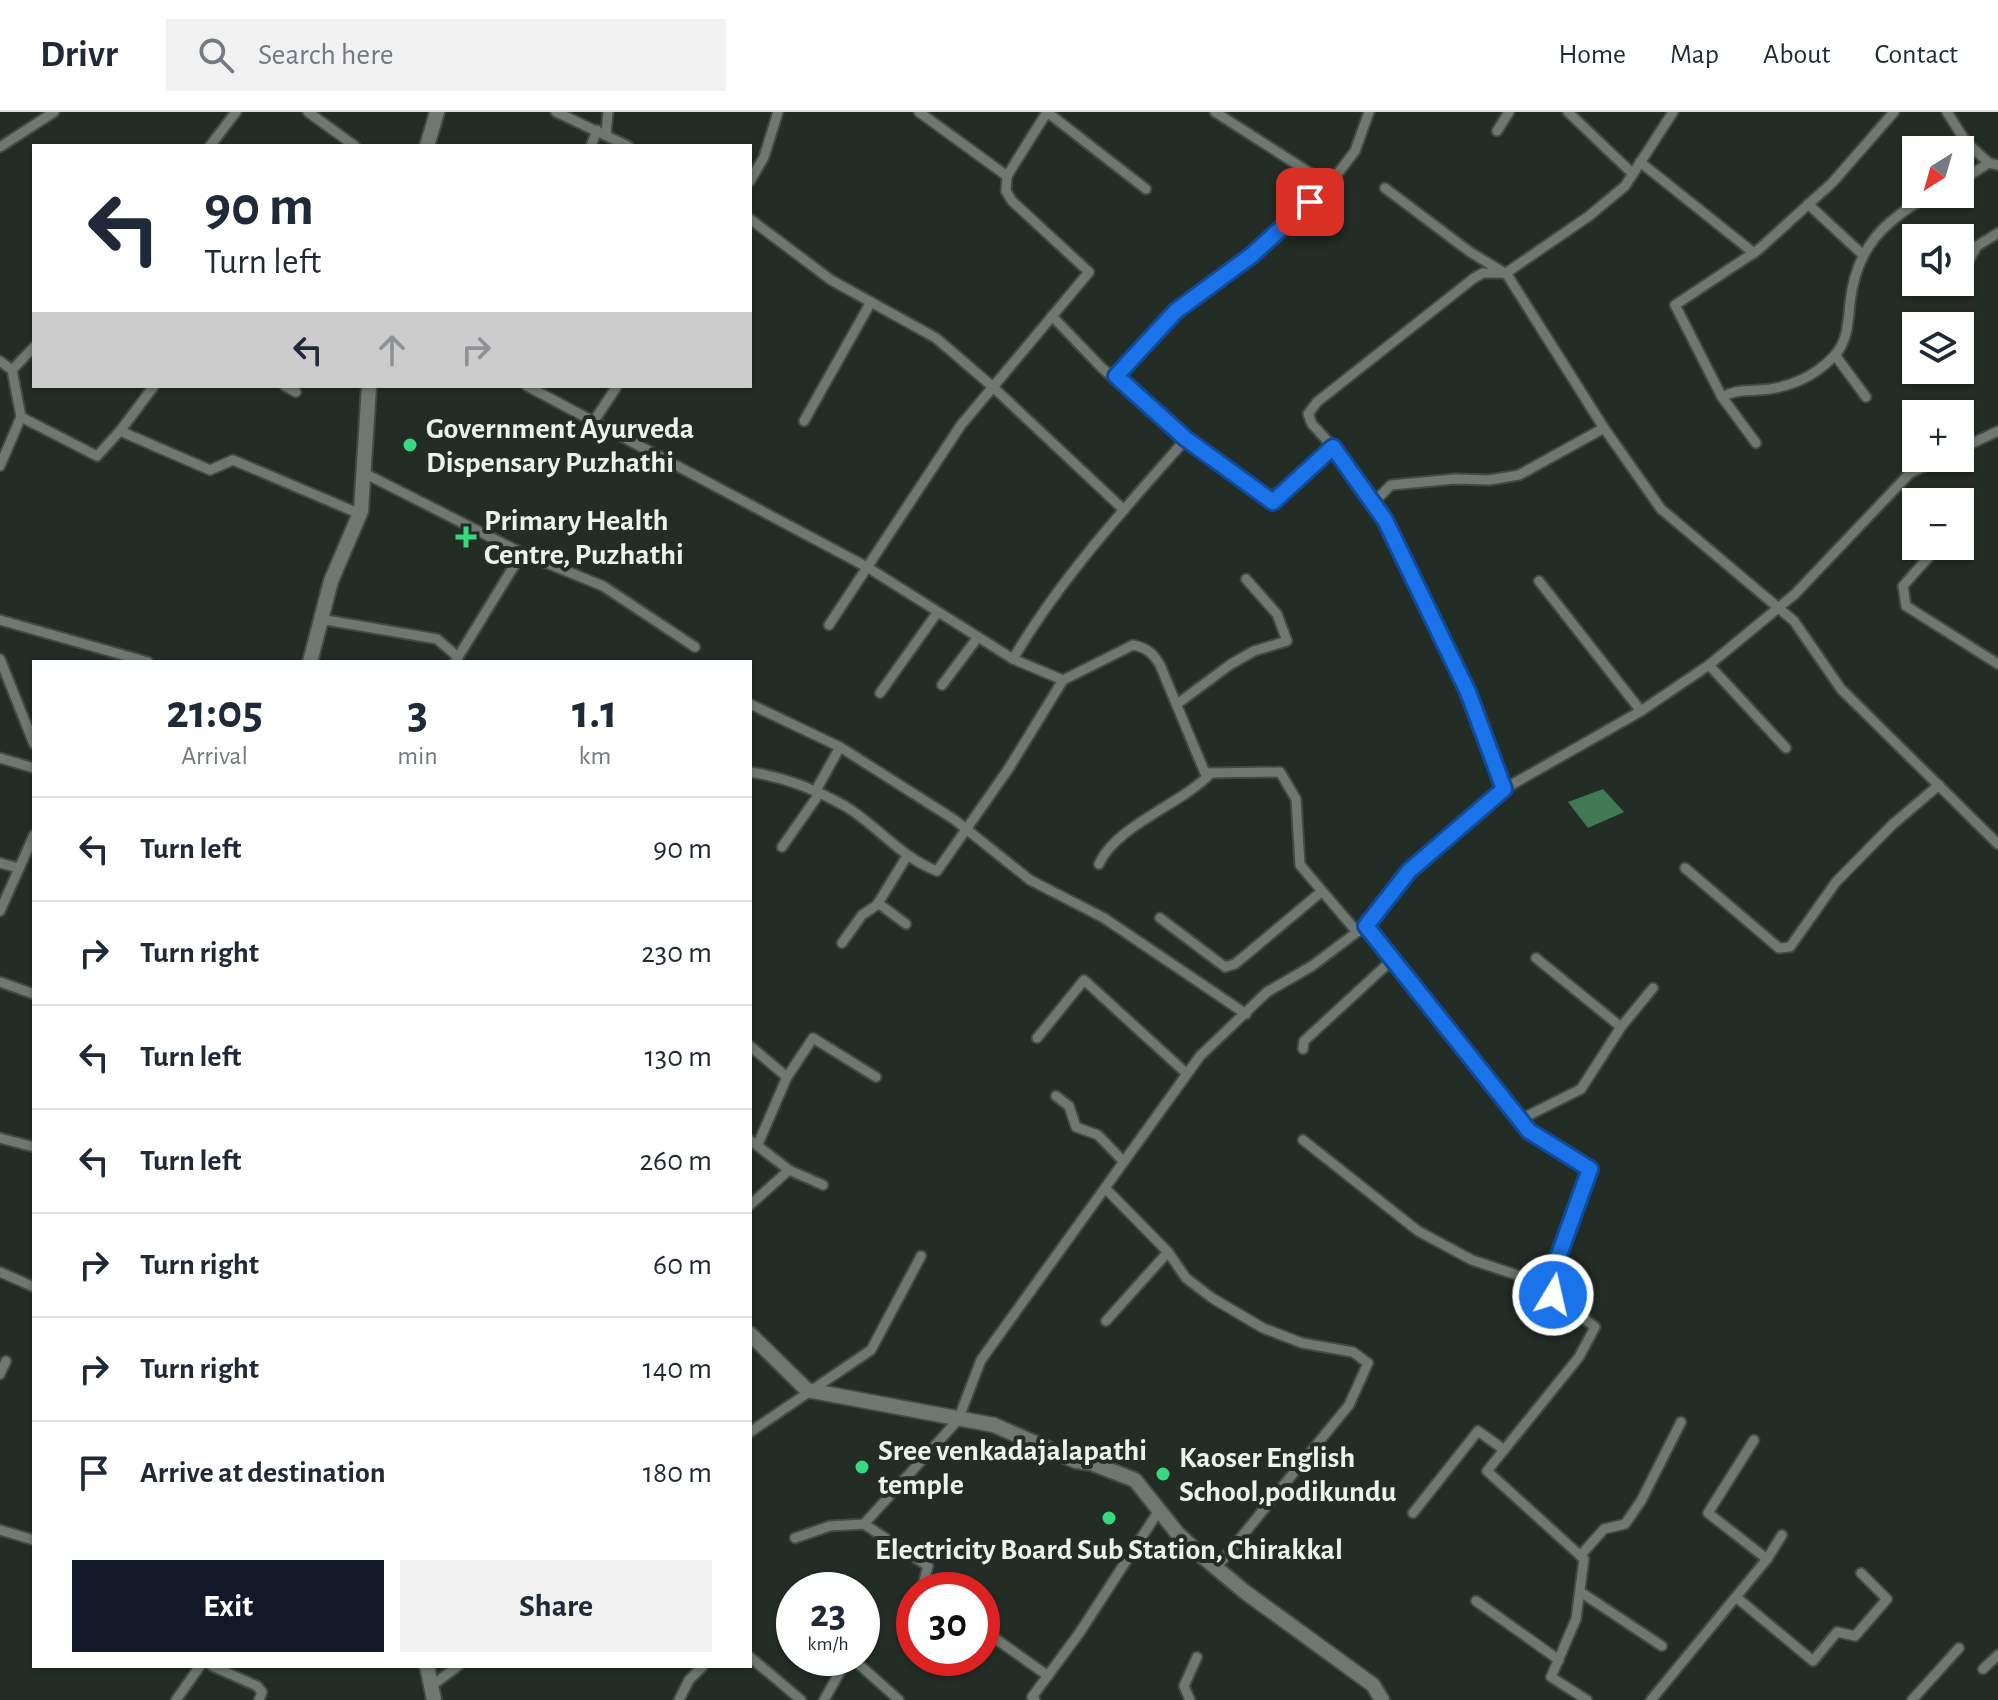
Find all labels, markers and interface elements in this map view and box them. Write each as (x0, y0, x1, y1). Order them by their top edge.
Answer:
search box (166, 19, 726, 91)
icon: search (194, 33, 238, 77)
text: Drivr (40, 36, 118, 74)
text: Search here (258, 40, 394, 70)
text: Home (1559, 41, 1626, 69)
text: Map (1670, 41, 1719, 69)
text: About (1763, 41, 1831, 69)
text: Contact (1875, 41, 1958, 69)
north arrow (1902, 136, 1974, 208)
map controls (1902, 136, 1974, 560)
pin (1276, 168, 1344, 236)
icon: left (72, 176, 176, 280)
text: 90 m (204, 179, 314, 235)
icon: arrive (1288, 180, 1332, 224)
button: sound (1902, 224, 1974, 296)
text: Turn left (204, 244, 321, 280)
button: layers (1902, 312, 1974, 384)
icon: left (286, 328, 330, 372)
icon: ahead (370, 328, 414, 372)
icon: right (454, 328, 498, 372)
button: + (1902, 400, 1974, 472)
place label: Government Ayurveda Dispensary Puzhathi (426, 414, 694, 478)
marker: Government Ayurveda Dispensary Puzhathi (401, 436, 419, 454)
button: − (1902, 488, 1974, 560)
place label: Primary Health Centre, Puzhathi (484, 506, 684, 570)
marker: Primary Health Centre, Puzhathi (455, 526, 477, 548)
text: 21:05 (166, 689, 263, 737)
text: 3 (407, 689, 428, 737)
text: 1.1 (572, 689, 618, 737)
text: Arrival (181, 743, 248, 769)
text: min (397, 743, 438, 769)
text: km (579, 743, 611, 769)
icon: left (72, 827, 116, 871)
text: Turn left (140, 834, 241, 864)
text: 90 m (653, 834, 712, 864)
icon: right (72, 931, 116, 975)
text: Turn right (140, 938, 259, 968)
text: 230 m (641, 938, 712, 968)
icon: left (72, 1035, 116, 1079)
text: Turn left (140, 1042, 241, 1072)
text: 130 m (645, 1042, 712, 1072)
icon: left (72, 1139, 116, 1183)
text: Turn left (140, 1146, 241, 1176)
text: 260 m (639, 1146, 712, 1176)
icon: right (72, 1243, 116, 1287)
text: Turn right (140, 1250, 259, 1280)
text: 60 m (653, 1250, 712, 1280)
position arrow (1511, 1253, 1595, 1337)
icon: right (72, 1347, 116, 1391)
text: Turn right (140, 1354, 259, 1384)
text: 140 m (642, 1354, 712, 1384)
place label: Sree venkadajalapathi temple (878, 1436, 1147, 1500)
place label: Kaoser English School,podikundu (1179, 1443, 1397, 1507)
icon: arrive (72, 1451, 116, 1495)
text: Arrive at destination (140, 1458, 386, 1488)
text: 180 m (643, 1458, 712, 1488)
marker: Sree venkadajalapathi temple (853, 1458, 871, 1476)
marker: Kaoser English School,podikundu (1154, 1465, 1172, 1483)
marker: Electricity Board Sub Station, Chirakkal (1100, 1509, 1118, 1527)
place label: Electricity Board Sub Station, Chirakkal (875, 1535, 1343, 1565)
button: Exit (72, 1560, 384, 1652)
button: Share (400, 1560, 712, 1652)
speed limit sign: 30 (896, 1572, 1000, 1676)
text: 23 (810, 1594, 846, 1634)
text: km/h (807, 1634, 849, 1654)

